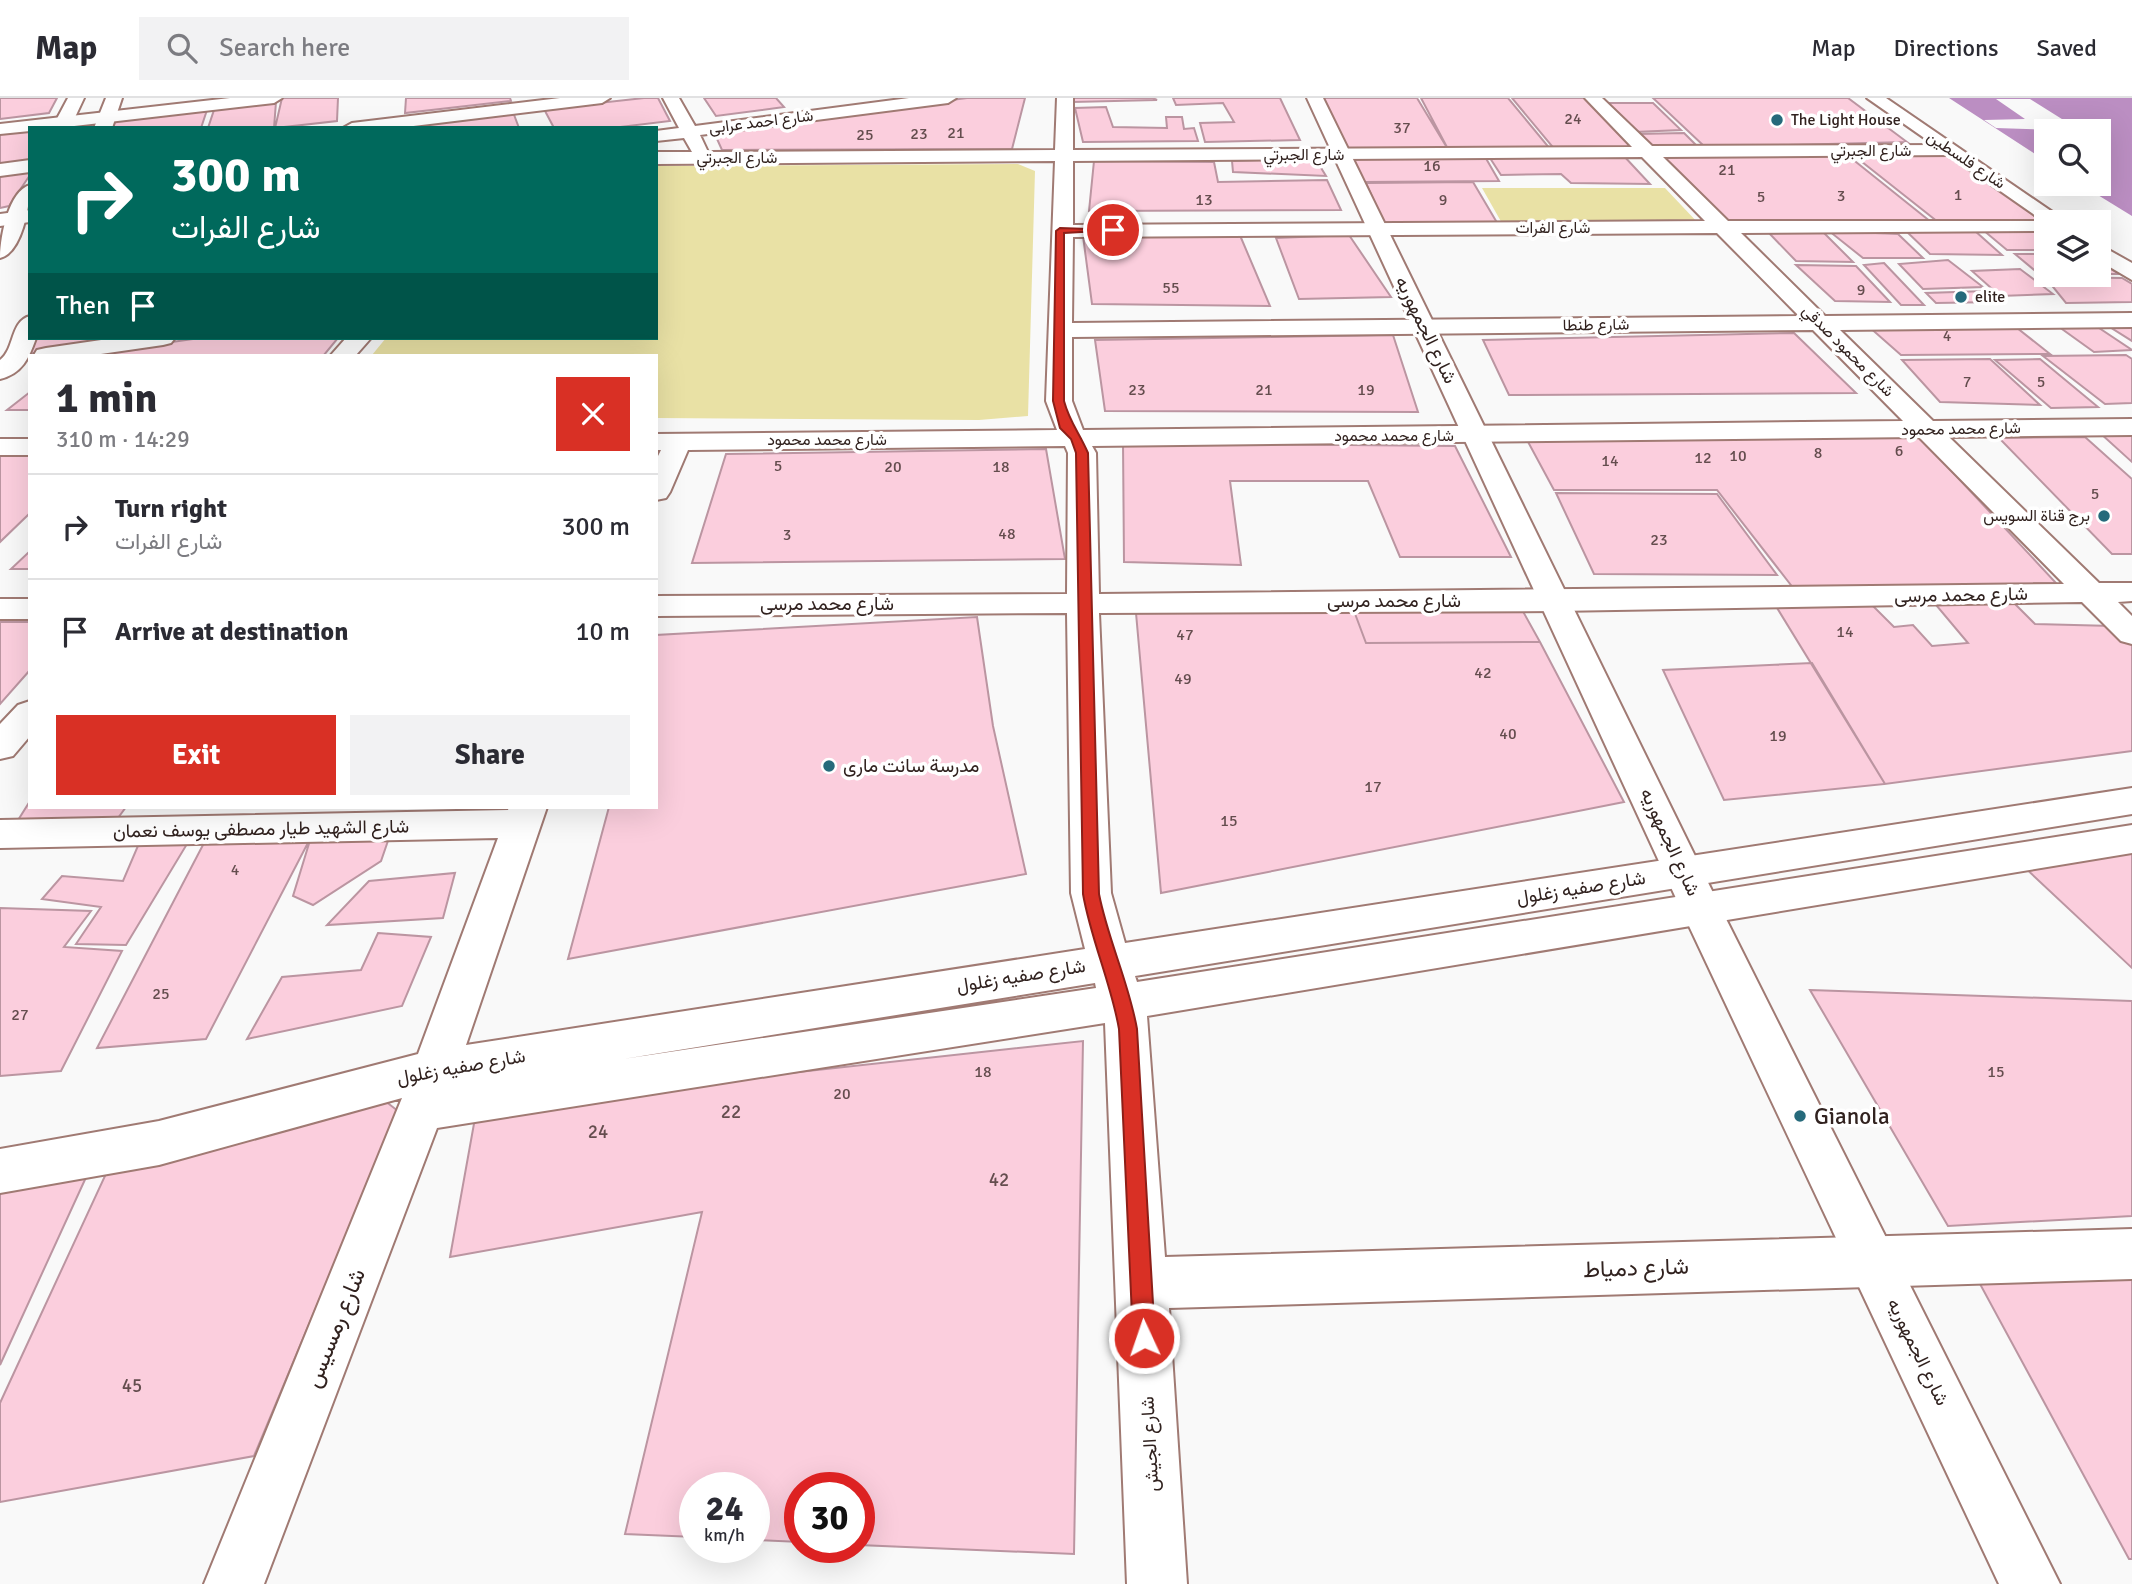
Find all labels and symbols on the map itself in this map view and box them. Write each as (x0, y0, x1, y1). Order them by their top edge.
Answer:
street label: شارع احمد عرابى (708, 106, 814, 139)
house number: 24 (1564, 109, 1582, 129)
place label: The Light House (1791, 110, 1901, 130)
marker: The Light House (1769, 112, 1785, 128)
house number: 37 (1393, 118, 1411, 138)
house number: 21 (947, 123, 965, 143)
house number: 23 (910, 124, 928, 144)
house number: 25 (856, 125, 874, 145)
street label: شارع فلسطين (1922, 126, 2009, 194)
street label: شارع الجبرتي (1831, 141, 1911, 164)
street label: شارع الجبرتي (1264, 145, 1344, 168)
street label: شارع الجبرتي (697, 148, 777, 171)
house number: 16 (1423, 156, 1441, 176)
house number: 21 (1718, 160, 1736, 180)
house number: 1 (1954, 185, 1962, 205)
house number: 3 (1837, 186, 1845, 206)
house number: 5 (1757, 187, 1765, 207)
house number: 13 (1195, 190, 1213, 210)
house number: 9 (1439, 190, 1447, 210)
pin (1083, 200, 1143, 260)
street label: شارع الفرات (1516, 218, 1590, 239)
street label: شارع الجمهوريه (1390, 272, 1462, 388)
house number: 55 (1162, 278, 1180, 298)
house number: 9 (1857, 280, 1865, 300)
place label: elite (1975, 287, 2005, 307)
marker: elite (1953, 289, 1969, 305)
street label: شارع محمود صدقي (1796, 301, 1898, 403)
street label: شارع طنطا (1563, 314, 1629, 337)
house number: 4 (1943, 326, 1952, 346)
house number: 7 (1963, 372, 1971, 392)
house number: 5 (2037, 372, 2045, 392)
house number: 23 (1128, 380, 1146, 400)
house number: 21 (1255, 380, 1273, 400)
house number: 19 (1357, 380, 1375, 400)
street label: شارع محمد محمود (1901, 418, 2021, 441)
street label: شارع محمد محمود (1334, 426, 1454, 447)
street label: شارع محمد محمود (767, 430, 887, 451)
house number: 6 (1895, 441, 1903, 461)
house number: 8 (1814, 443, 1822, 463)
house number: 10 (1729, 446, 1747, 466)
house number: 12 (1694, 448, 1712, 468)
house number: 14 (1601, 451, 1619, 471)
house number: 5 (774, 456, 782, 476)
house number: 20 (884, 457, 902, 477)
house number: 18 (992, 457, 1010, 477)
house number: 5 (2091, 484, 2099, 504)
place label: برج قناة السويس (1983, 506, 2090, 527)
marker: برج قناة السويس (2096, 508, 2112, 524)
house number: 48 (998, 524, 1016, 544)
house number: 3 (783, 525, 791, 545)
house number: 23 (1650, 530, 1668, 550)
street label: شارع محمد مرسى (1894, 582, 2028, 608)
street label: شارع محمد مرسى (1327, 589, 1461, 613)
street label: شارع محمد مرسى (760, 592, 894, 616)
house number: 14 (1836, 622, 1854, 642)
house number: 47 (1176, 625, 1194, 645)
house number: 42 (1474, 663, 1492, 683)
house number: 49 (1174, 669, 1192, 689)
house number: 40 (1499, 724, 1517, 744)
house number: 19 (1769, 726, 1787, 746)
place label: مدرسة سانت مارى (843, 754, 980, 778)
marker: مدرسة سانت مارى (821, 758, 837, 774)
house number: 17 (1364, 777, 1382, 797)
street label: شارع الجمهوريه (1635, 784, 1705, 900)
house number: 15 (1220, 811, 1238, 831)
street label: شارع الشهيد طيار مصطفى يوسف نعمان (113, 814, 409, 844)
house number: 4 (231, 860, 240, 880)
street label: شارع صفيه زغلول (1515, 866, 1647, 910)
street label: شارع صفيه زغلول (955, 954, 1087, 998)
house number: 25 (152, 984, 170, 1004)
house number: 27 (11, 1005, 29, 1025)
street label: شارع صفيه زغلول (395, 1044, 527, 1090)
house number: 18 (974, 1062, 992, 1082)
house number: 15 (1987, 1062, 2005, 1082)
house number: 20 (833, 1084, 851, 1104)
house number: 22 (721, 1100, 741, 1124)
place label: Gianola (1814, 1102, 1890, 1131)
marker: Gianola (1792, 1108, 1808, 1124)
house number: 24 (588, 1120, 608, 1144)
house number: 42 (989, 1168, 1009, 1192)
street label: شارع دمياط (1583, 1252, 1690, 1285)
street label: شارع رمسيس (298, 1264, 373, 1392)
street label: شارع الجمهوريه (1882, 1294, 1954, 1410)
position arrow (1107, 1301, 1181, 1375)
house number: 45 (122, 1374, 142, 1398)
street label: شارع الجيش (1136, 1396, 1164, 1492)
speed limit sign: 30 (784, 1472, 875, 1563)

